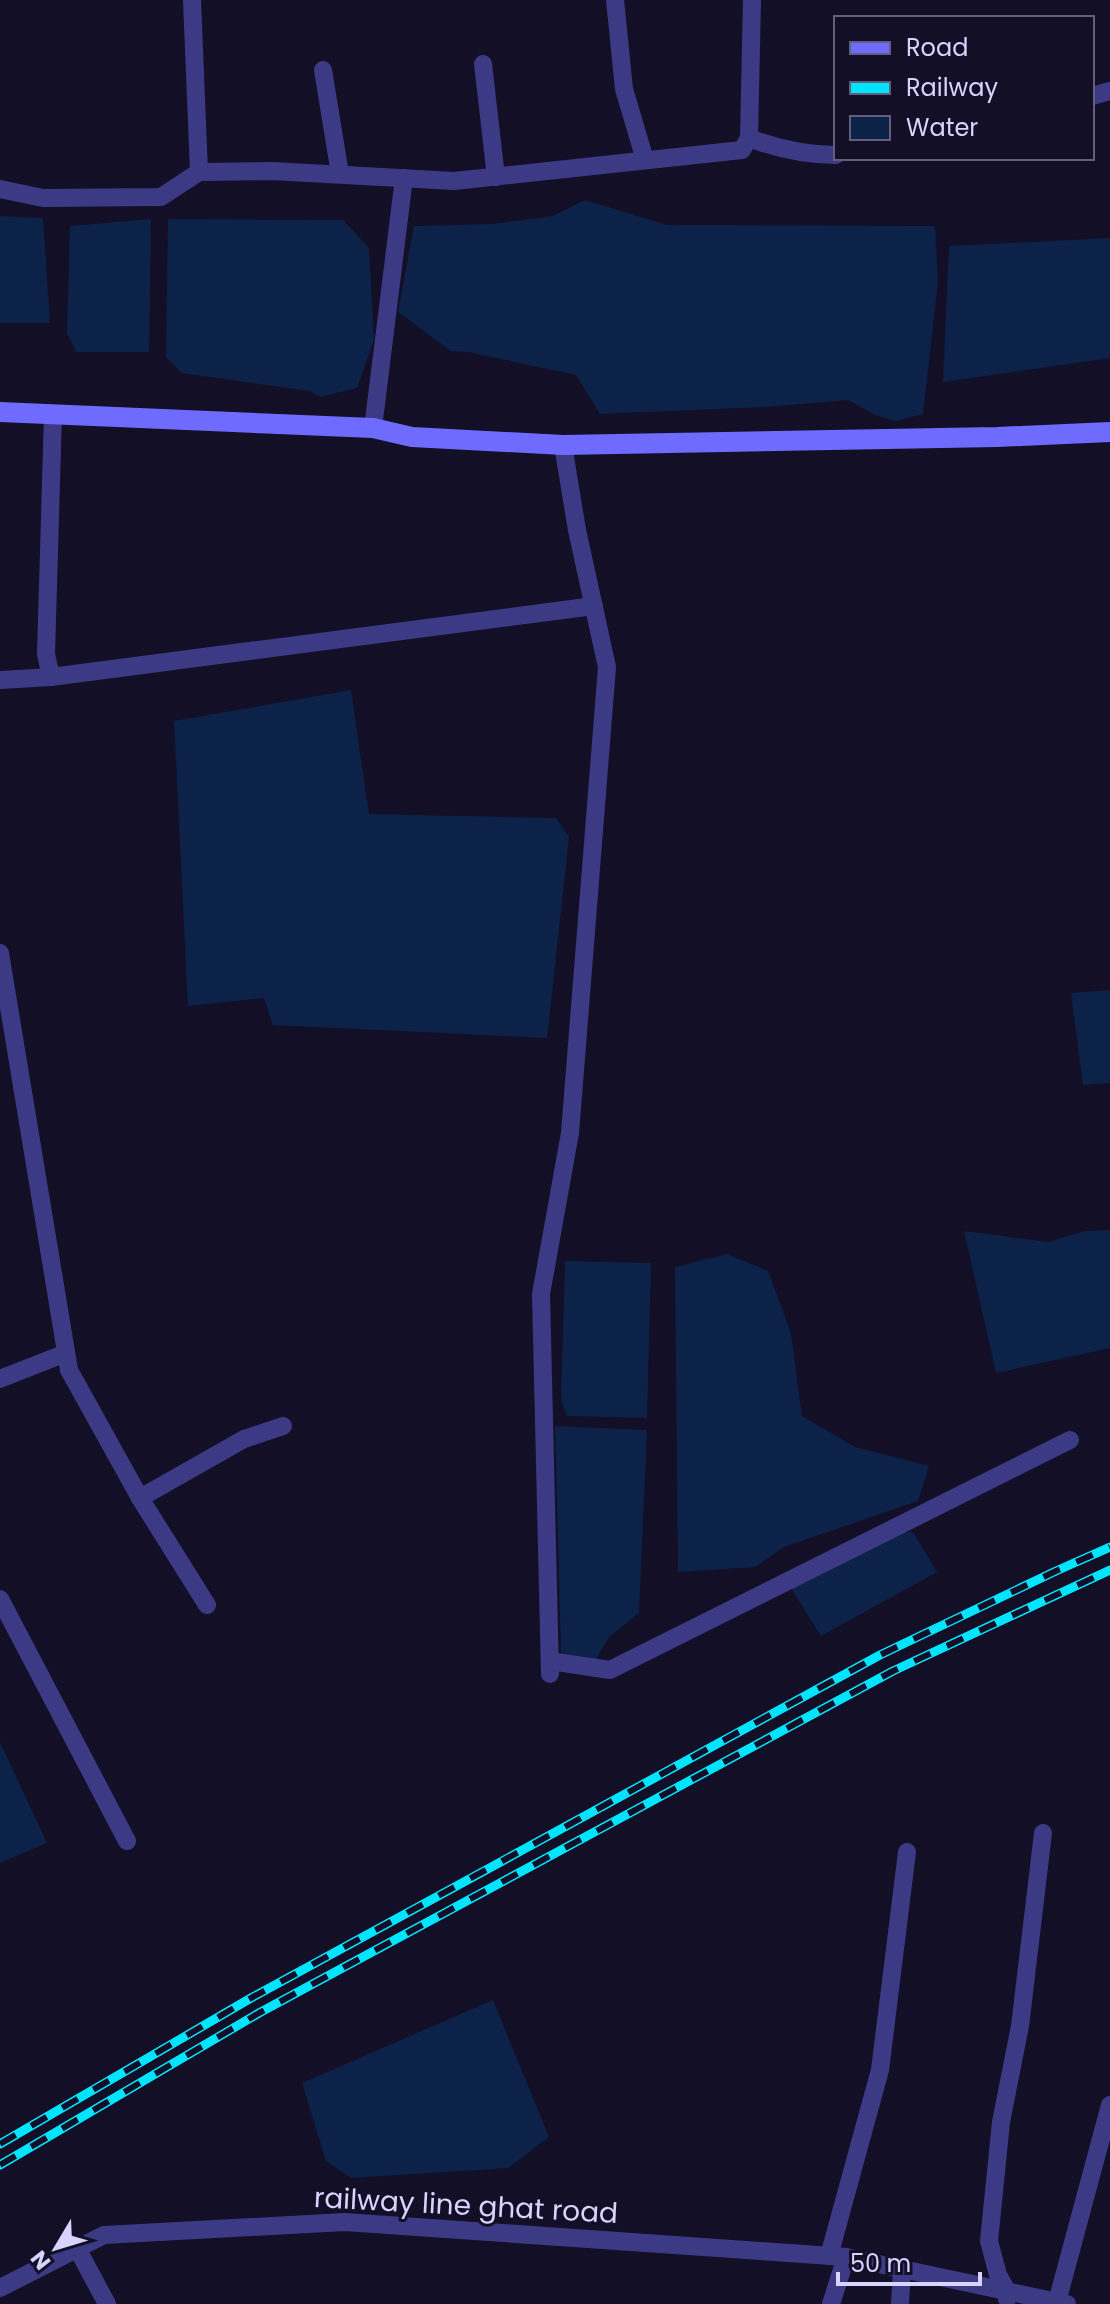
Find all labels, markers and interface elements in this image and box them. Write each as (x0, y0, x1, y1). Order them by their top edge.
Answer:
legend (834, 16, 1094, 160)
text: Road (906, 31, 968, 64)
text: Railway (906, 71, 999, 104)
text: Water (906, 111, 978, 144)
street label: railway line ghat road (313, 2178, 619, 2233)
north arrow (16, 2208, 96, 2288)
scale bar (838, 2236, 980, 2286)
text: N (23, 2244, 58, 2276)
text: 50 m (850, 2247, 911, 2280)

